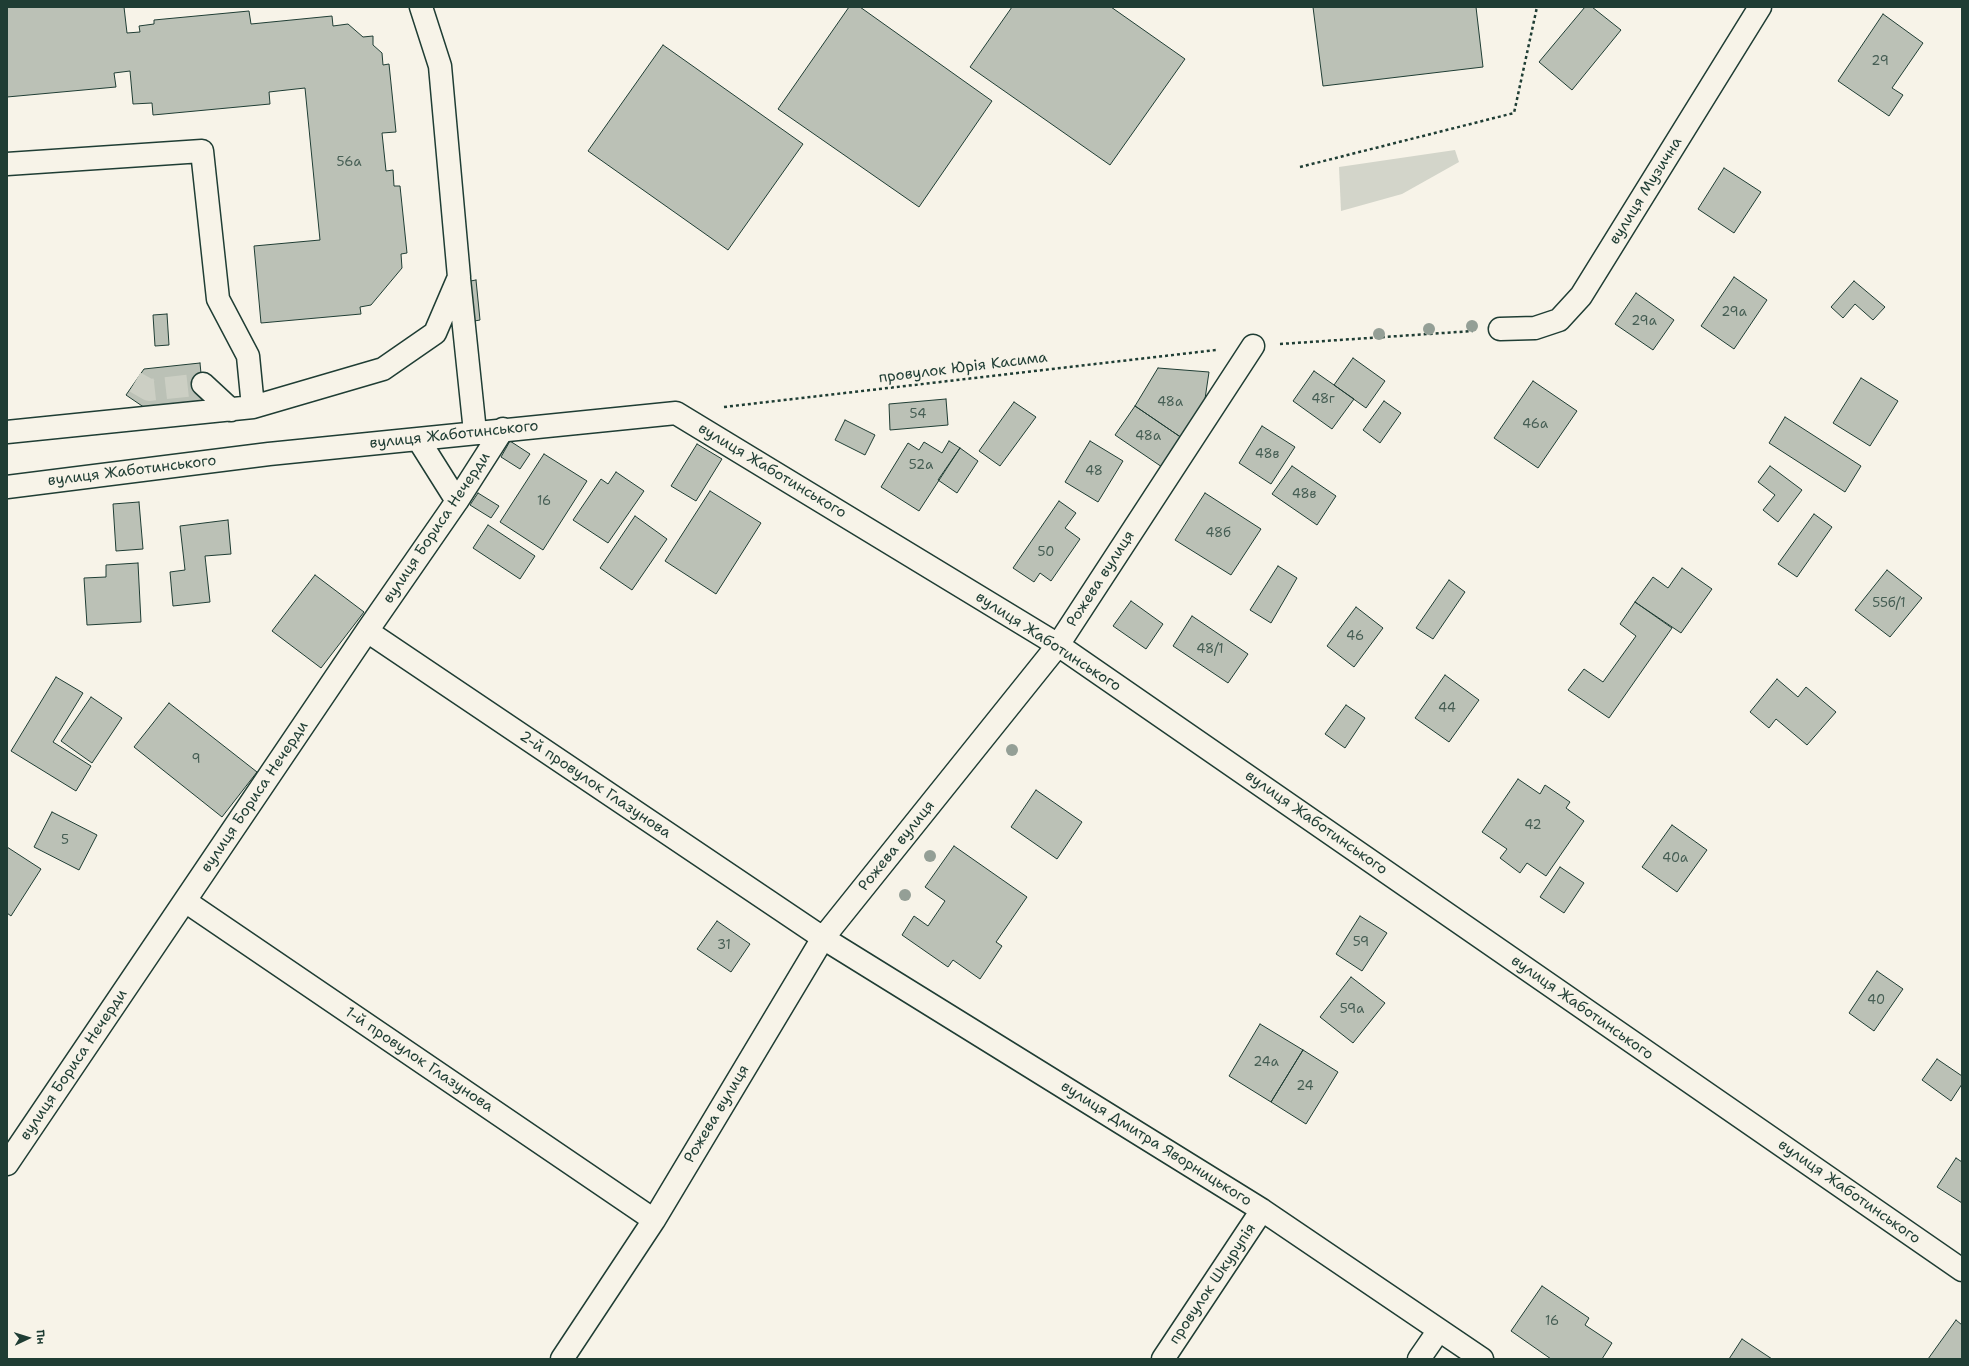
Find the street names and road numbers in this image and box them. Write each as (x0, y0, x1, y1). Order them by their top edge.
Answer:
street label: вулиця Музична (1606, 134, 1686, 248)
street label: провулок Юрія Касима (878, 349, 1048, 387)
street label: вулиця Жаботинського (369, 417, 539, 453)
street label: вулиця Жаботинського (695, 420, 849, 522)
street label: вулиця Бориса Нечерди (380, 449, 494, 607)
street label: вулиця Жаботинського (47, 452, 217, 490)
street label: Рожева вулиця (1063, 527, 1139, 631)
street label: вулиця Жаботинського (972, 588, 1124, 696)
street label: вулиця Бориса Нечерди (198, 718, 312, 876)
street label: 2-й провулок Глазунова (516, 728, 674, 842)
street label: вулиця Жаботинського (1241, 767, 1391, 879)
street label: Рожева вулиця (855, 797, 939, 895)
street label: вулиця Жаботинського (1507, 952, 1657, 1064)
street label: вулиця Бориса Нечерди (17, 986, 131, 1144)
street label: 1-й провулок Глазунова (341, 1004, 497, 1116)
street label: Рожева вулиця (681, 1062, 753, 1166)
street label: вулиця Дмитра Яворницького (1057, 1078, 1255, 1210)
street label: вулиця Жаботинського (1774, 1136, 1924, 1248)
street label: провулок Шкурупія (1166, 1220, 1260, 1348)

